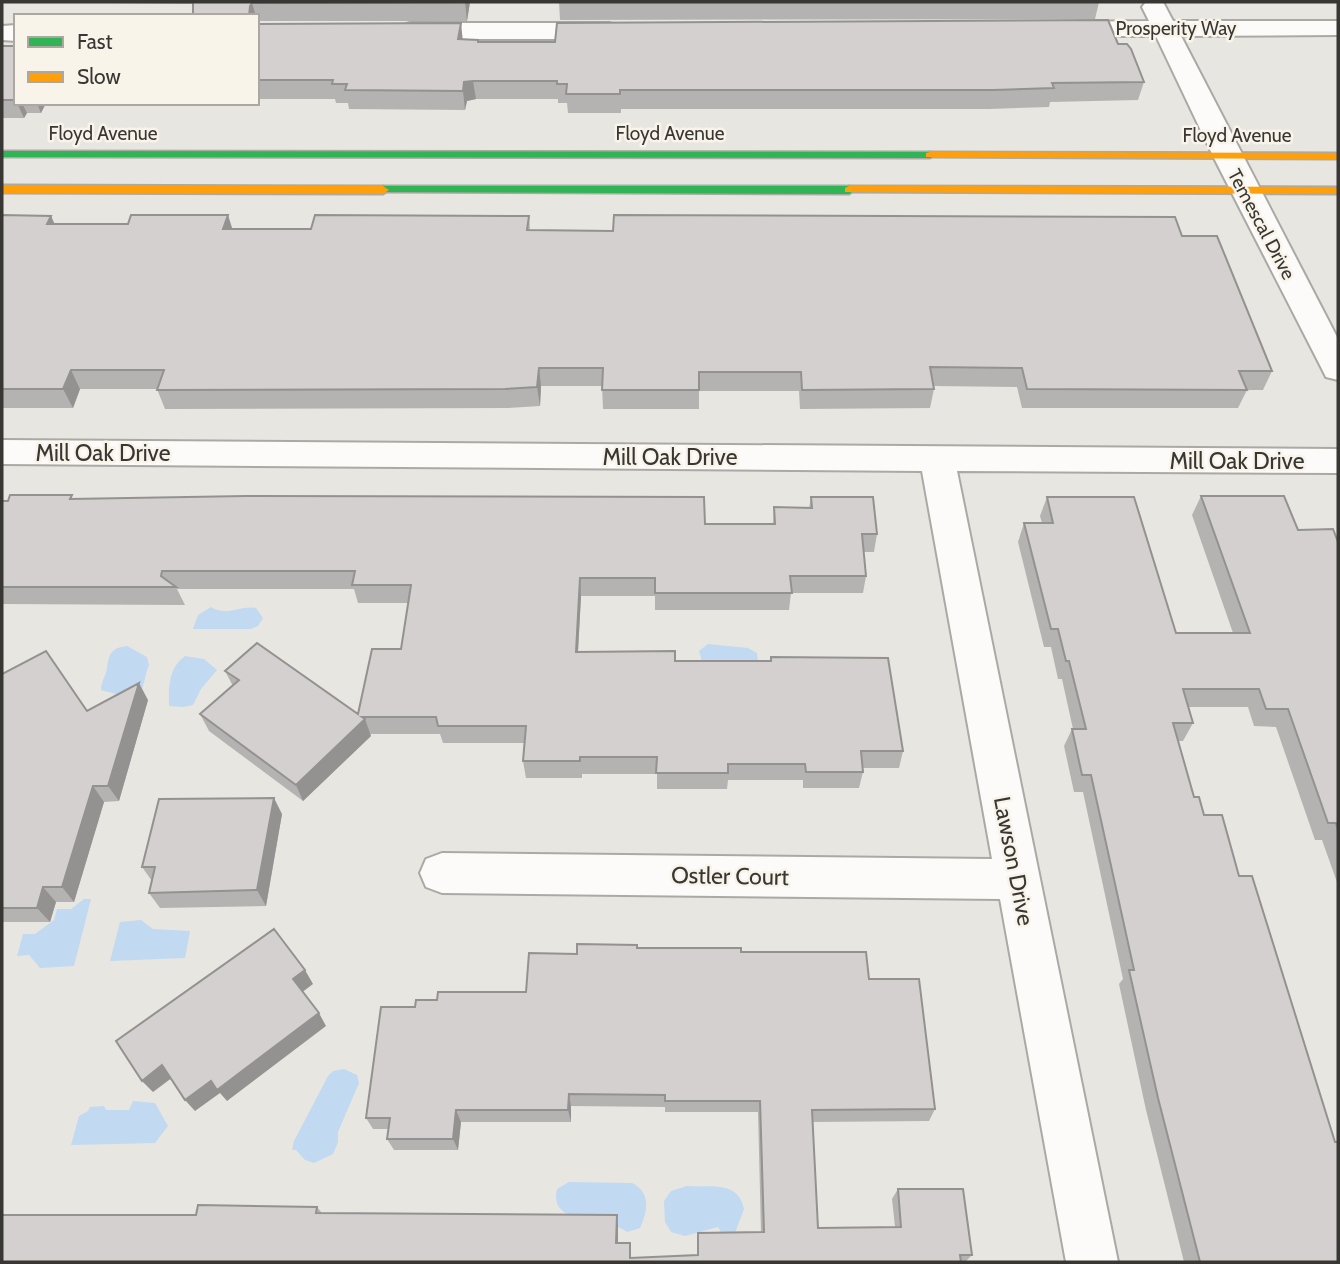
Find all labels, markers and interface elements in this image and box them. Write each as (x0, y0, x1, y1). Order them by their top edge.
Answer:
legend (14, 14, 259, 105)
street label: Prosperity Way (1116, 17, 1237, 40)
text: Fast (77, 29, 113, 54)
text: Slow (77, 64, 121, 89)
street label: Floyd Avenue (48, 122, 158, 145)
street label: Floyd Avenue (615, 122, 725, 145)
street label: Floyd Avenue (1182, 124, 1292, 147)
street label: Temescal Drive (1223, 165, 1300, 284)
street label: Mill Oak Drive (36, 439, 171, 467)
street label: Mill Oak Drive (603, 443, 738, 471)
street label: Mill Oak Drive (1170, 447, 1305, 475)
street label: Lawson Drive (988, 794, 1040, 928)
street label: Ostler Court (671, 861, 789, 891)

